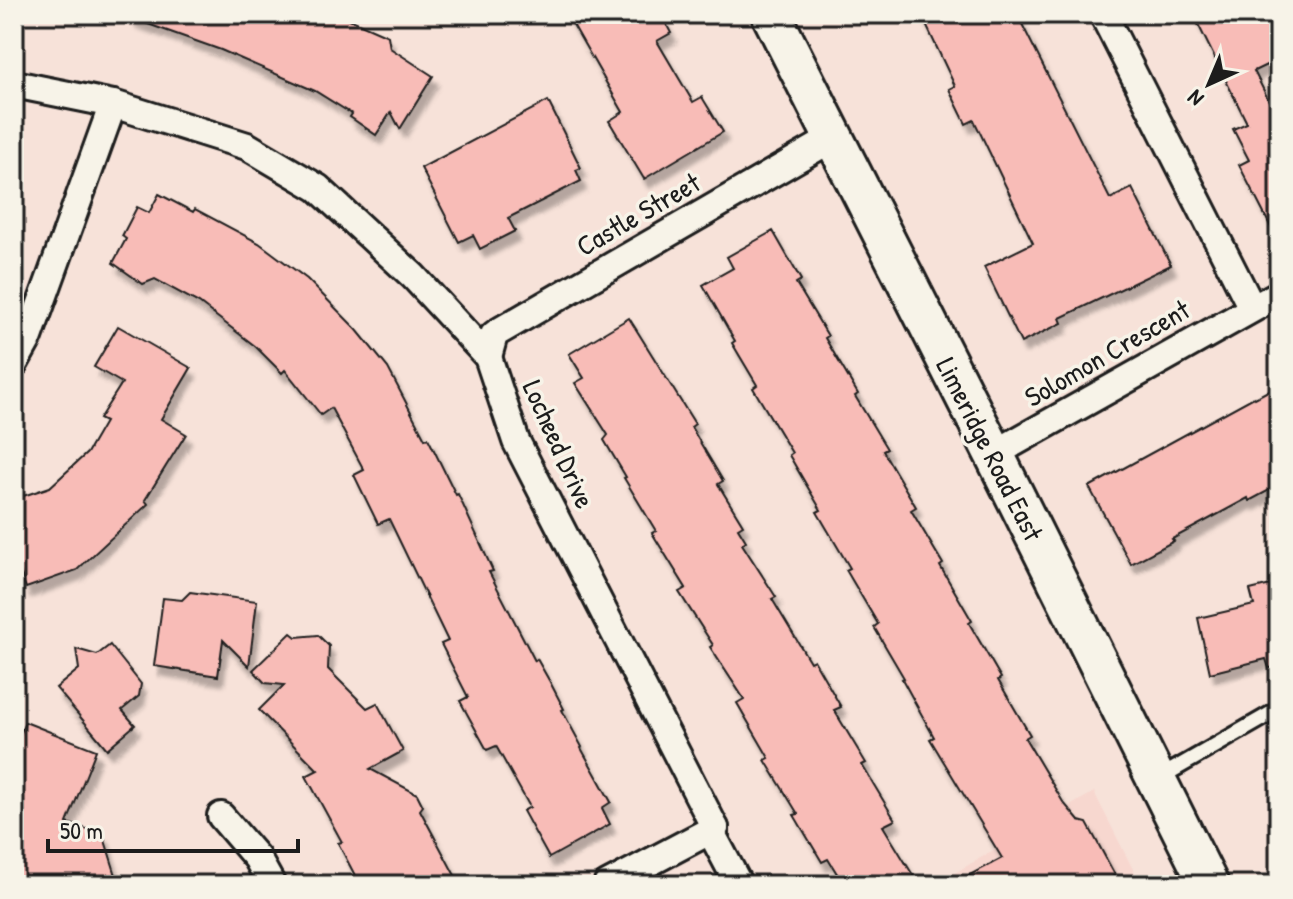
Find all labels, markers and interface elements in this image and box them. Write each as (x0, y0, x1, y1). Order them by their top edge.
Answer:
north arrow (1169, 44, 1249, 124)
text: N (1180, 83, 1210, 113)
street label: Castle Street (569, 163, 707, 265)
street label: Solomon Crescent (1018, 290, 1197, 416)
street label: Limeridge Road East (927, 351, 1053, 547)
street label: Locheed Drive (514, 374, 604, 514)
scale bar (48, 803, 298, 853)
text: 50 m (60, 814, 103, 846)

